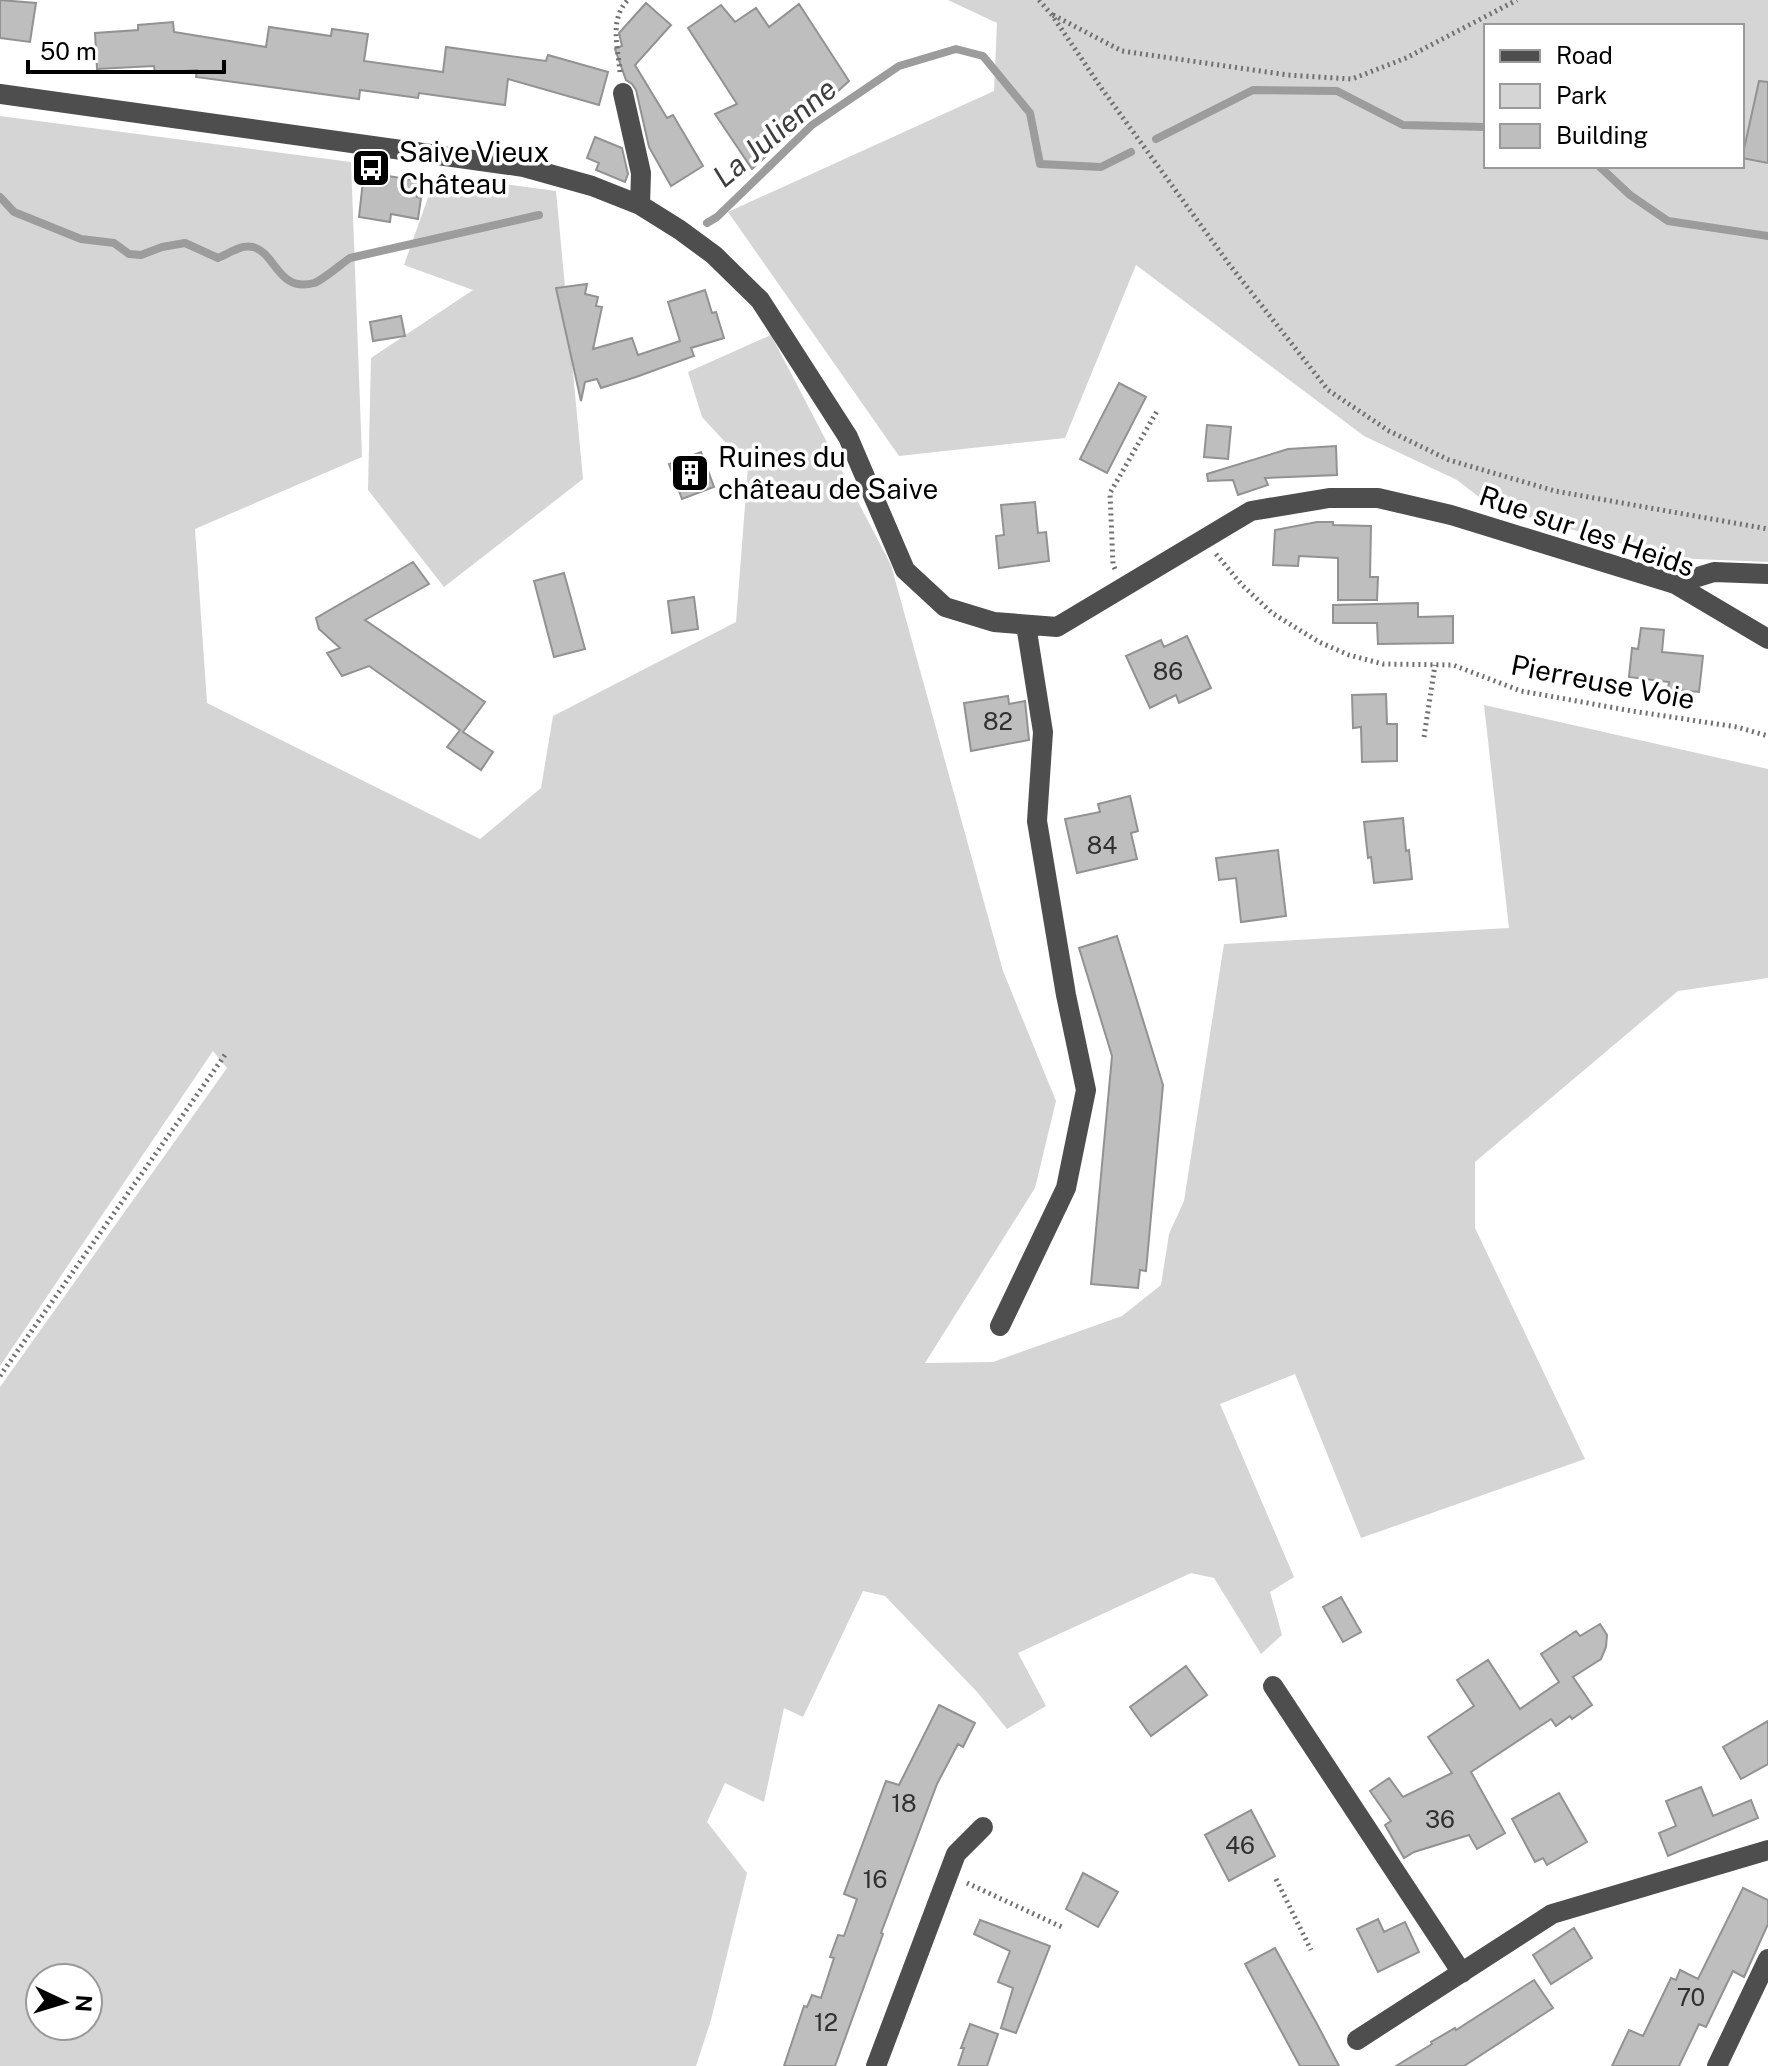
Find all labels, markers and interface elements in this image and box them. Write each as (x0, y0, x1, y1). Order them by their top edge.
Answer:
scale bar (28, 24, 224, 74)
legend (1484, 24, 1744, 168)
text: 50 m (40, 37, 97, 65)
text: Road (1556, 41, 1613, 69)
water label: La Julienne (705, 70, 843, 194)
text: Park (1556, 81, 1607, 109)
text: Building (1556, 121, 1648, 149)
place label: Saive Vieux Château (399, 135, 549, 200)
bus stop icon: Saive Vieux Château (350, 147, 392, 189)
place label: Ruines du château de Saive (718, 440, 938, 505)
building icon: Ruines du château de Saive (669, 452, 711, 494)
street label: Rue sur les Heids (1475, 478, 1699, 583)
street label: Pierreuse Voie (1508, 648, 1698, 716)
house number: 86 (1153, 657, 1183, 685)
house number: 82 (983, 707, 1013, 735)
house number: 84 (1087, 831, 1117, 859)
house number: 18 (891, 1789, 917, 1817)
house number: 36 (1425, 1805, 1455, 1833)
house number: 46 (1225, 1831, 1255, 1859)
house number: 16 (863, 1865, 887, 1893)
north arrow (24, 1962, 104, 2042)
house number: 70 (1677, 1983, 1705, 2011)
text: N (70, 1994, 98, 2013)
house number: 12 (814, 2008, 838, 2036)

